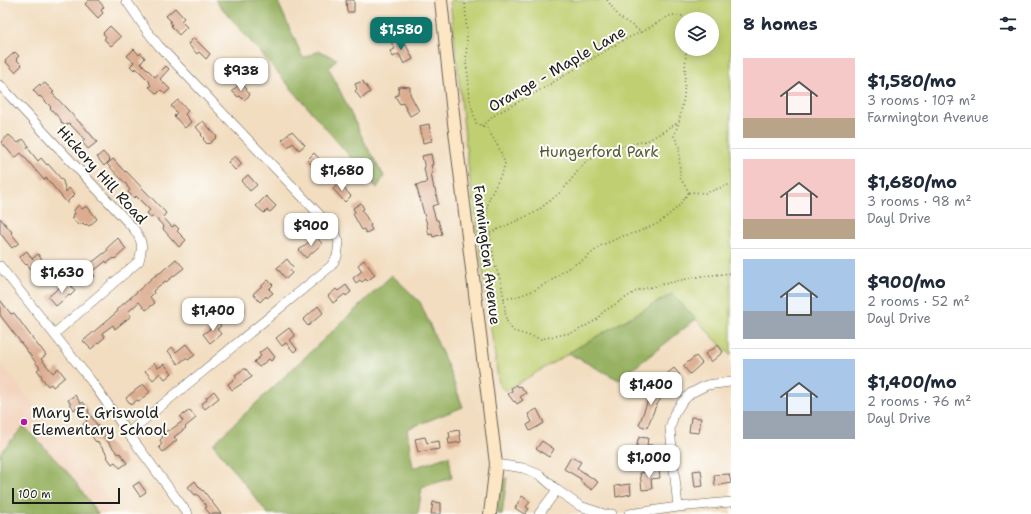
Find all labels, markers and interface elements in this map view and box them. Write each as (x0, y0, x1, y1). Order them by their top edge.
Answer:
map controls (675, 12, 719, 56)
button: layers (675, 12, 719, 56)
text: 8 homes (743, 13, 818, 35)
icon: filters (997, 13, 1019, 35)
pin: $1,580 (368, 17, 434, 51)
text: $1,580 (379, 21, 423, 38)
street label: Orange - Maple Lane (485, 21, 629, 117)
pin: $938 (217, 58, 265, 92)
text: $938 (223, 62, 259, 79)
text: $1,580/mo (867, 70, 956, 92)
icon: home (775, 74, 823, 122)
text: 3 rooms · 107 m² (867, 92, 976, 109)
text: Farmington Avenue (867, 109, 989, 126)
street label: Hickory Hill Road (52, 121, 152, 229)
park label: Hungerford Park (539, 142, 659, 162)
pin: $1,680 (309, 158, 375, 192)
text: $1,680 (320, 162, 364, 179)
text: $1,680/mo (867, 171, 957, 193)
icon: home (775, 175, 823, 223)
street label: Farmington Avenue (469, 184, 505, 326)
text: 3 rooms · 98 m² (867, 193, 971, 210)
text: Dayl Drive (867, 210, 931, 227)
pin: $900 (287, 213, 335, 247)
text: $900 (293, 217, 329, 234)
pin: $1,630 (29, 260, 95, 294)
text: $1,630 (40, 264, 84, 281)
text: $900/mo (867, 271, 946, 293)
icon: home (775, 275, 823, 323)
text: 2 rooms · 52 m² (867, 293, 970, 310)
pin: $1,400 (180, 298, 246, 332)
text: $1,400 (191, 302, 235, 319)
text: Dayl Drive (867, 310, 931, 327)
text: $1,400/mo (867, 371, 957, 393)
pin: $1,400 (618, 372, 684, 406)
icon: home (775, 375, 823, 423)
text: $1,400 (629, 376, 673, 393)
text: 2 rooms · 76 m² (867, 393, 971, 410)
place label: Mary E. Griswold Elementary School (32, 403, 168, 440)
text: Dayl Drive (867, 410, 931, 427)
marker: Mary E. Griswold Elementary School (19, 417, 29, 427)
pin: $1,000 (616, 445, 682, 479)
text: $1,000 (627, 449, 671, 466)
scale bar (12, 486, 120, 505)
text: 100 m (18, 487, 51, 502)

